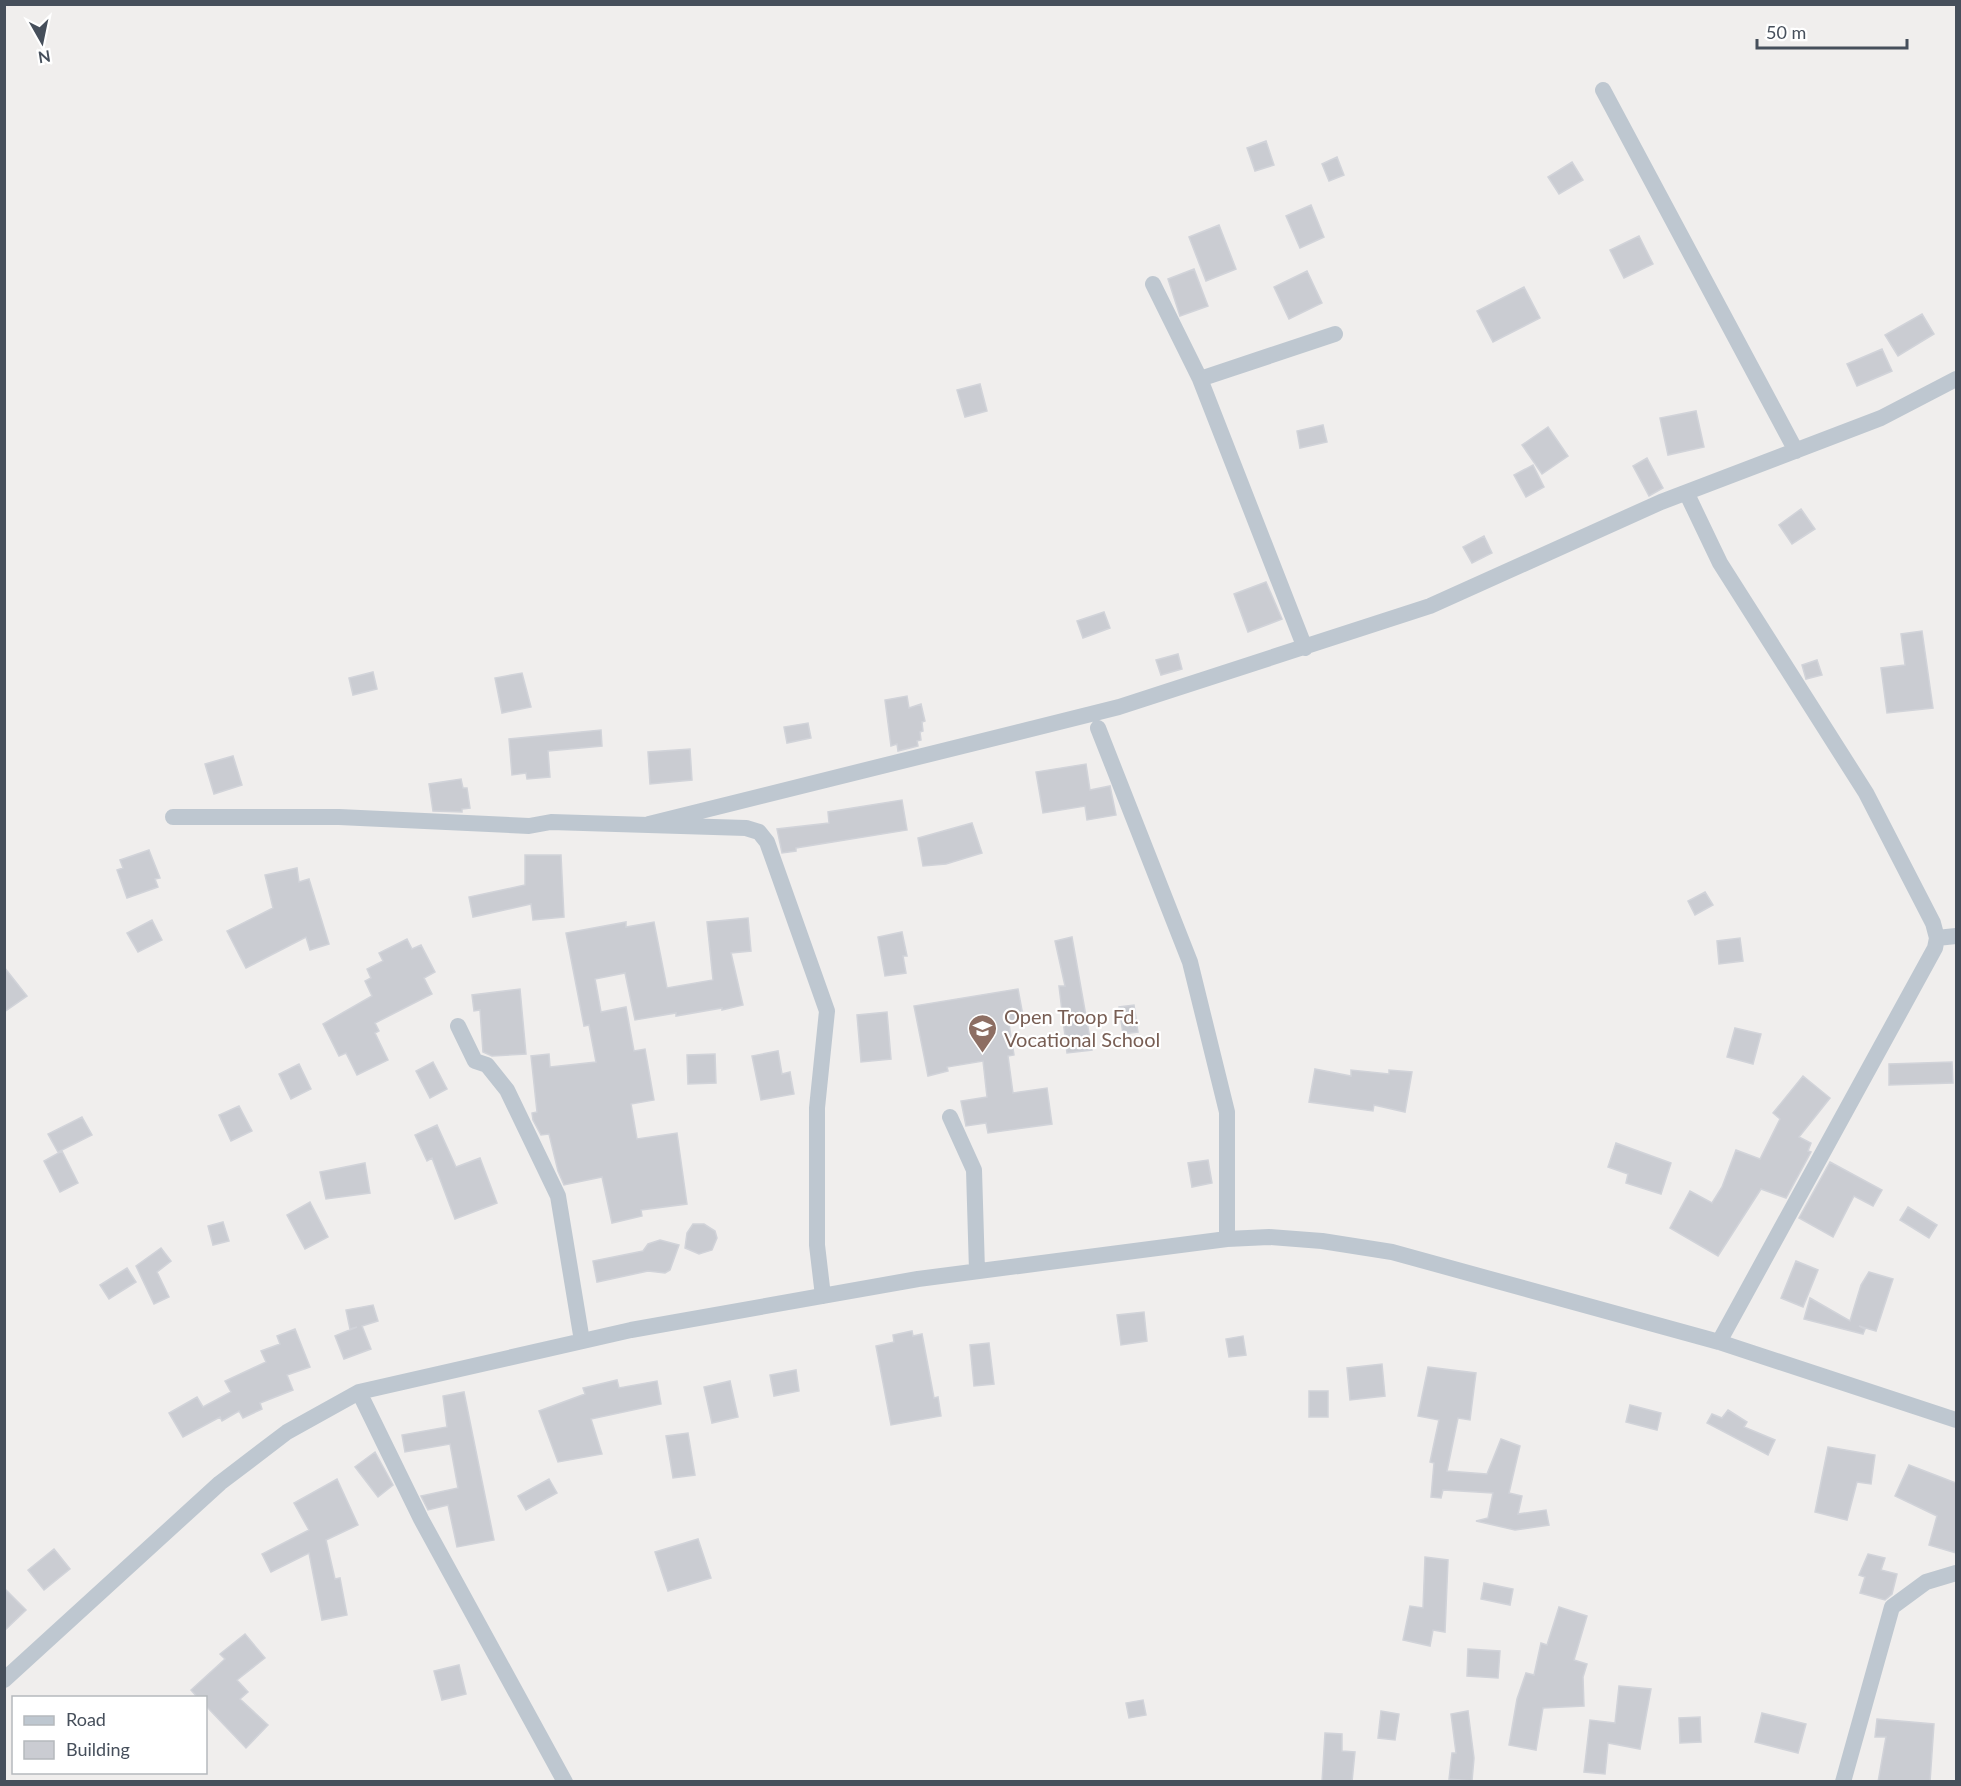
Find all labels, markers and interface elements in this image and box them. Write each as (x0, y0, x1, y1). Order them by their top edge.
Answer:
north arrow (12, 12, 72, 72)
scale bar (1757, 12, 1907, 50)
text: 50 m (1766, 21, 1806, 43)
text: N (37, 47, 52, 68)
place label: Open Troop Fd. Vocational School (1004, 1004, 1160, 1051)
school or university icon: Open Troop Fd. Vocational School (967, 1012, 999, 1054)
legend (12, 1696, 207, 1774)
text: Road (66, 1708, 106, 1730)
text: Building (66, 1738, 130, 1760)

